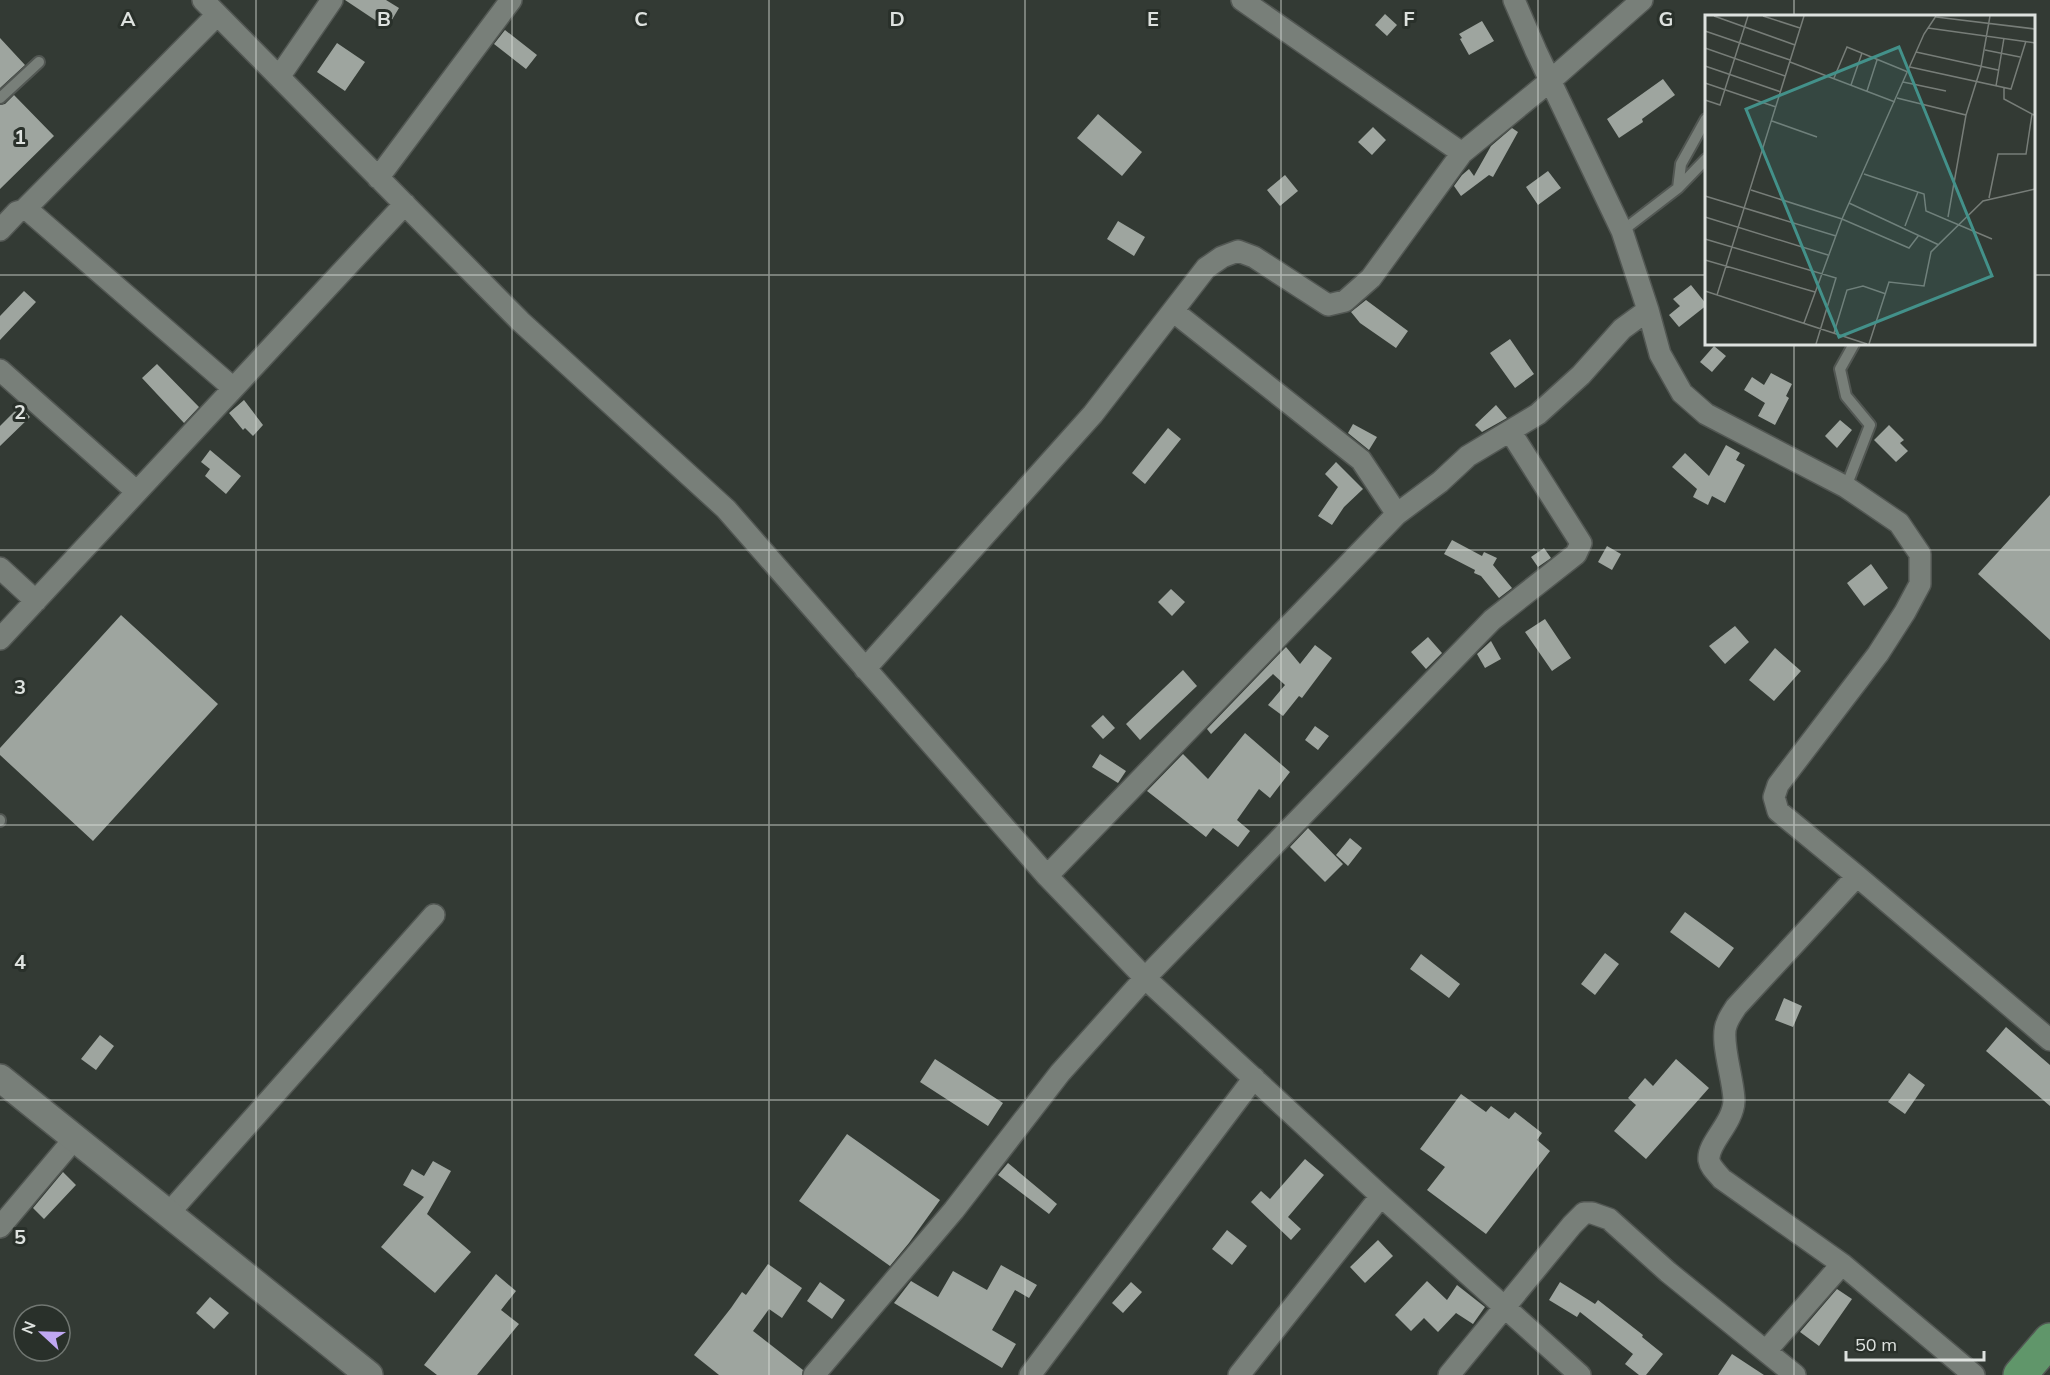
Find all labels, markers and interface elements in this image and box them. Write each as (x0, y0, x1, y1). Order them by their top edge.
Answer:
text: A (121, 6, 136, 31)
text: B (377, 6, 391, 31)
text: C (634, 6, 648, 31)
text: D (889, 6, 905, 31)
text: E (1147, 6, 1159, 31)
text: F (1403, 6, 1415, 31)
text: G (1659, 6, 1673, 31)
inset map (1705, 15, 2035, 345)
text: 1 (14, 124, 26, 149)
text: 2 (14, 399, 26, 424)
text: 3 (14, 674, 26, 699)
text: 4 (14, 949, 26, 974)
text: 5 (14, 1224, 26, 1249)
north arrow (12, 1303, 72, 1363)
text: N (17, 1318, 40, 1337)
scale bar (1846, 1324, 1984, 1362)
text: 50 m (1855, 1333, 1897, 1356)

